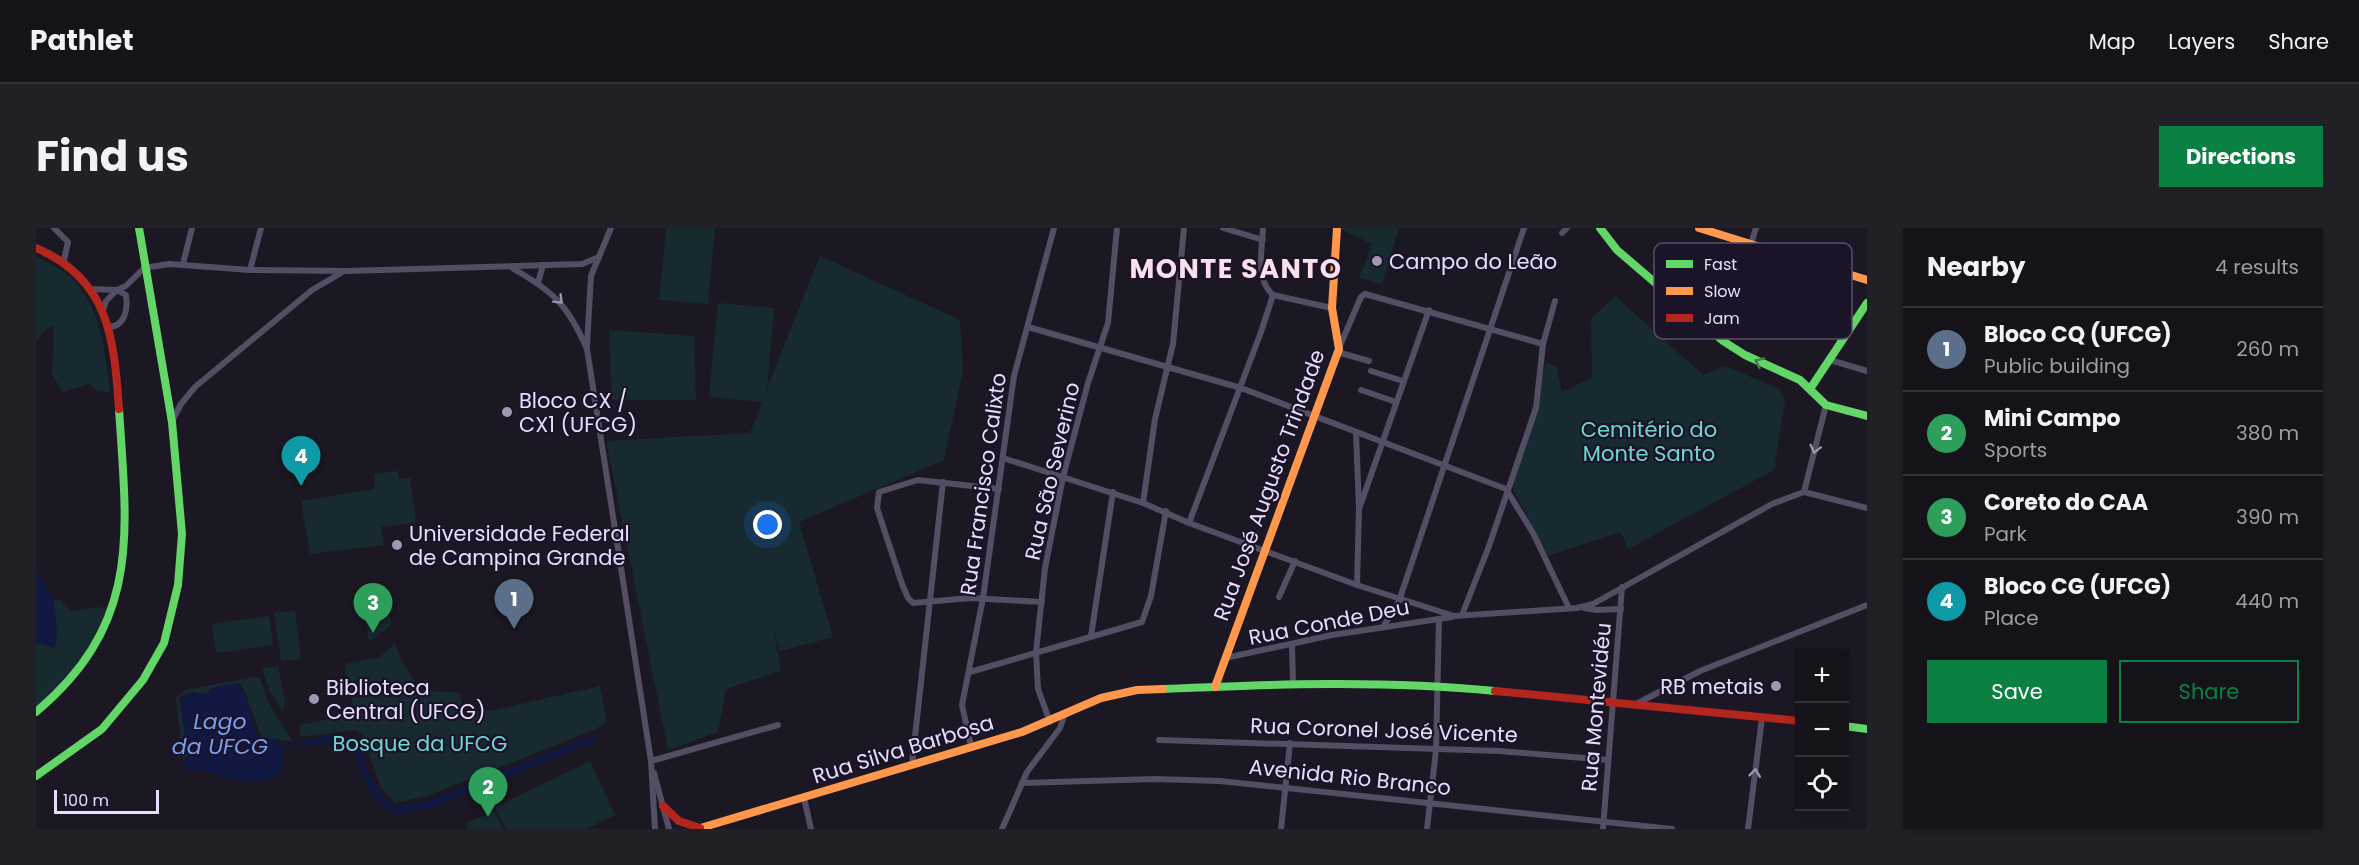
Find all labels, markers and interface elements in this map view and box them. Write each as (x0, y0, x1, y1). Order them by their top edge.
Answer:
text: Pathlet (30, 21, 134, 60)
text: Map (2089, 27, 2135, 56)
text: Layers (2168, 27, 2235, 56)
text: Share (2268, 27, 2329, 56)
button: Directions (2159, 126, 2323, 187)
text: Find us (36, 127, 189, 186)
legend (1654, 243, 1852, 339)
place label: Campo do Leão (1389, 247, 1557, 276)
text: Nearby (1927, 249, 2025, 285)
district label: MONTE SANTO (1129, 250, 1343, 287)
text: Fast (1704, 253, 1737, 276)
text: 4 results (2215, 253, 2299, 281)
marker: Campo do Leão (1370, 254, 1384, 268)
text: Slow (1704, 280, 1741, 303)
one-way arrow (551, 292, 562, 303)
text: Jam (1704, 307, 1740, 330)
text: Bloco CQ (UFCG) (1984, 319, 2172, 350)
text: 1 (1943, 335, 1950, 363)
text: 260 m (2236, 335, 2299, 363)
street label: Rua José Augusto Trindade (1206, 345, 1332, 625)
text: Public building (1984, 352, 2130, 380)
one-way arrow (1754, 357, 1765, 369)
street label: Rua Francisco Calixto (953, 371, 1013, 597)
street label: Rua São Severino (1017, 379, 1087, 563)
place label: Bloco CX / CX1 (UFCG) (519, 386, 637, 439)
text: Mini Campo (1984, 403, 2121, 434)
marker: Bloco CX / CX1 (UFCG) (500, 405, 514, 419)
park label: Cemitério do Monte Santo (1581, 415, 1717, 468)
text: 2 (1941, 419, 1952, 447)
text: 380 m (2236, 419, 2299, 447)
pin: 4 (282, 436, 320, 486)
text: Sports (1984, 436, 2047, 464)
one-way arrow (1809, 444, 1822, 454)
text: Coreto do CAA (1984, 487, 2148, 518)
text: 3 (1940, 503, 1953, 531)
text: 390 m (2236, 503, 2299, 531)
your location (753, 510, 782, 539)
place label: Universidade Federal de Campina Grande (409, 519, 630, 572)
text: Park (1984, 520, 2027, 548)
marker: Universidade Federal de Campina Grande (390, 538, 404, 552)
text: Bloco CG (UFCG) (1984, 571, 2171, 602)
pin: 1 (494, 580, 534, 629)
pin: 3 (354, 584, 392, 633)
text: 4 (1940, 587, 1953, 615)
text: 440 m (2235, 587, 2299, 615)
street label: Rua Conde Deu (1246, 592, 1412, 652)
text: Place (1984, 604, 2039, 632)
street label: Rua Montevidéu (1574, 621, 1618, 793)
map controls (1795, 649, 1849, 811)
button: + (1795, 649, 1849, 703)
button: Save (1927, 660, 2107, 723)
button: Share (2119, 660, 2299, 723)
place label: RB metais (1660, 672, 1764, 701)
place label: Biblioteca Central (UFCG) (326, 673, 486, 726)
marker: RB metais (1769, 679, 1783, 693)
marker: Biblioteca Central (UFCG) (307, 692, 321, 706)
button: − (1795, 703, 1849, 757)
water label: Lago da UFCG (172, 706, 268, 762)
street label: Rua Silva Barbosa (809, 708, 997, 790)
street label: Rua Coronel José Vicente (1250, 711, 1518, 749)
park label: Bosque da UFCG (333, 729, 507, 758)
street label: Avenida Rio Branco (1248, 752, 1452, 802)
button: locate (1795, 757, 1849, 811)
pin: 2 (468, 768, 508, 817)
one-way arrow (1748, 769, 1761, 778)
scale bar (54, 787, 159, 814)
text: 100 m (63, 789, 109, 812)

